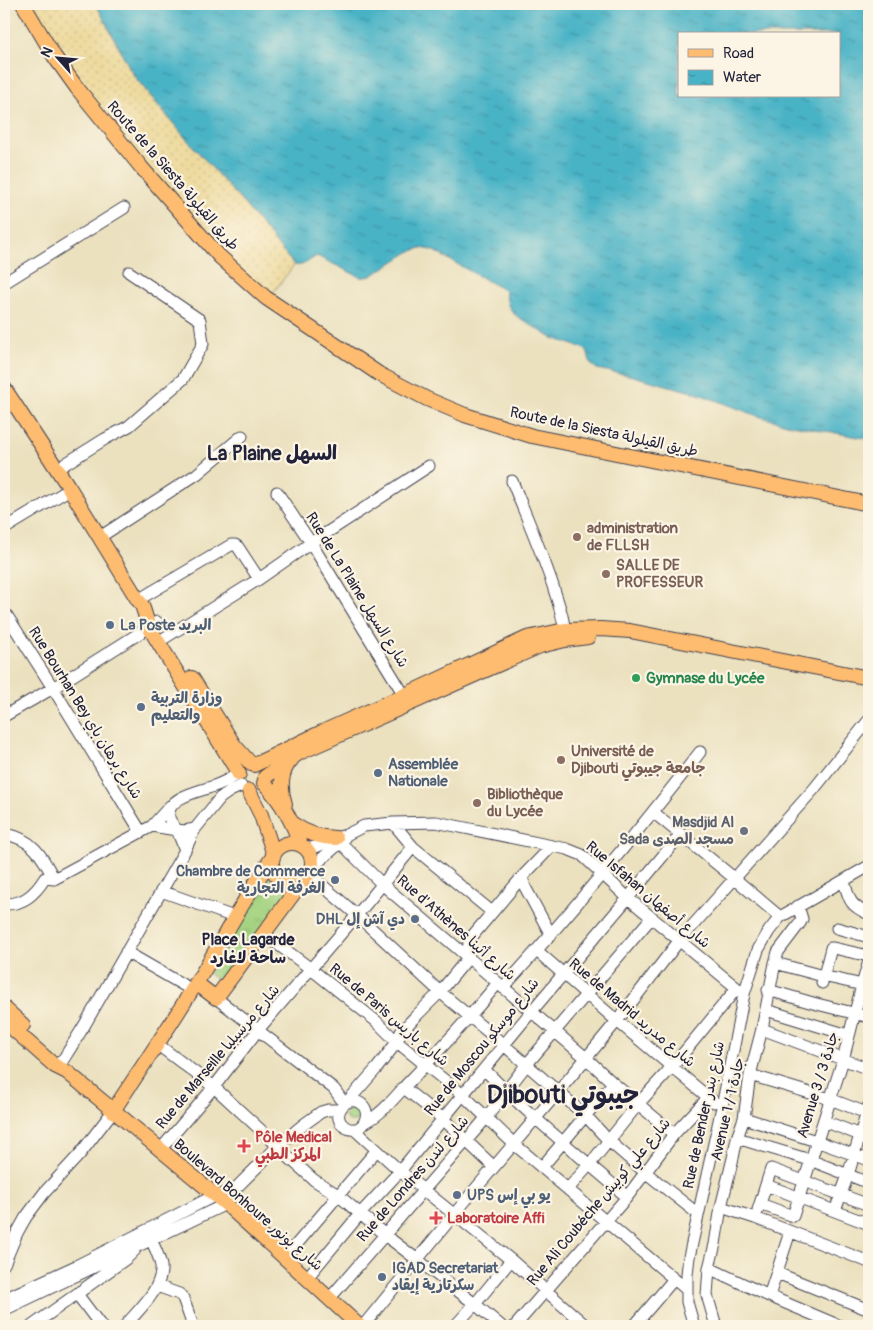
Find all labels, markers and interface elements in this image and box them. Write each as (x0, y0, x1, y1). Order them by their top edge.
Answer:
north arrow (32, 32, 82, 82)
legend (678, 32, 840, 98)
text: N (37, 44, 57, 60)
text: Road (723, 44, 754, 63)
text: Water (723, 68, 762, 87)
street label: Route de la Siesta طريق القيلولة (103, 97, 243, 255)
street label: Route de la Siesta طريق القيلولة (508, 403, 700, 461)
district label: La Plaine السهل (207, 441, 337, 466)
street label: Rue de La Plaine شارع السهل (301, 509, 413, 671)
place label: administration de FLLSH (587, 519, 679, 555)
marker: administration de FLLSH (571, 531, 583, 543)
place label: SALLE DE PROFESSEUR (616, 556, 704, 592)
marker: SALLE DE PROFESSEUR (600, 568, 612, 580)
place label: La Poste البريد (120, 616, 211, 635)
marker: La Poste البريد (104, 619, 116, 631)
street label: Rue Bourhan Bey شارع برهان باي (23, 623, 146, 803)
place label: Gymnase du Lycée (646, 669, 765, 688)
marker: Gymnase du Lycée (630, 672, 642, 684)
place label: وزارة التربية والتعليم (151, 689, 223, 726)
marker: وزارة التربية والتعليم (135, 701, 147, 713)
place label: Université de Djibouti جامعة جيبوتي (571, 742, 705, 782)
marker: Université de Djibouti جامعة جيبوتي (555, 754, 567, 766)
place label: Assemblée Nationale (388, 755, 459, 791)
marker: Assemblée Nationale (372, 767, 384, 779)
place label: Bibliothèque du Lycée (487, 785, 563, 821)
marker: Bibliothèque du Lycée (471, 797, 483, 809)
place label: Masdjid Al Sada مسجد الصدى (619, 813, 734, 849)
marker: Masdjid Al Sada مسجد الصدى (738, 825, 750, 837)
street label: Rue Isfahan شارع أصفهان (582, 837, 714, 953)
place label: Chambre de Commerce الغرفة التجارية (176, 862, 326, 898)
street label: Rue d'Athènes شارع أثينا (393, 871, 519, 985)
marker: Chambre de Commerce الغرفة التجارية (329, 874, 341, 886)
place label: DHL دي آش إل (316, 910, 405, 931)
marker: DHL دي آش إل (409, 913, 421, 925)
district label: Place Lagarde ساحة لاغارد (202, 930, 296, 968)
street label: Rue de Madrid شارع مدريد (565, 954, 699, 1072)
street label: Rue de Paris شارع باريس (325, 959, 453, 1071)
street label: Rue de Moscou شارع موسكو (420, 974, 544, 1120)
street label: Rue de Marseille شارع مرسيليا (152, 981, 284, 1133)
street label: Avenue 3 / جادة 3 (793, 1029, 843, 1141)
street label: Rue de Bender شارع بندر (679, 1039, 729, 1191)
street label: Avenue 1 / جادة 1 (707, 1055, 749, 1163)
district label: Djibouti جيبوتي (487, 1080, 639, 1117)
street label: Rue de Londres شارع لندن (353, 1112, 473, 1246)
street label: Rue Ali Coubéche شارع علي كوبيش (523, 1114, 677, 1292)
place label: Pôle Medical المركز الطبي (255, 1128, 332, 1168)
street label: Boulevard Bonhoure شارع بونور (169, 1135, 327, 1275)
marker: Pôle Medical المركز الطبي (237, 1139, 251, 1153)
place label: UPS يو بي إس (467, 1186, 551, 1209)
marker: UPS يو بي إس (451, 1189, 463, 1201)
place label: Laboratoire Affi (447, 1209, 545, 1228)
marker: Laboratoire Affi (429, 1211, 443, 1225)
place label: IGAD Secretariat سكرتارية إيقاد (392, 1259, 499, 1295)
marker: IGAD Secretariat سكرتارية إيقاد (376, 1271, 388, 1283)

